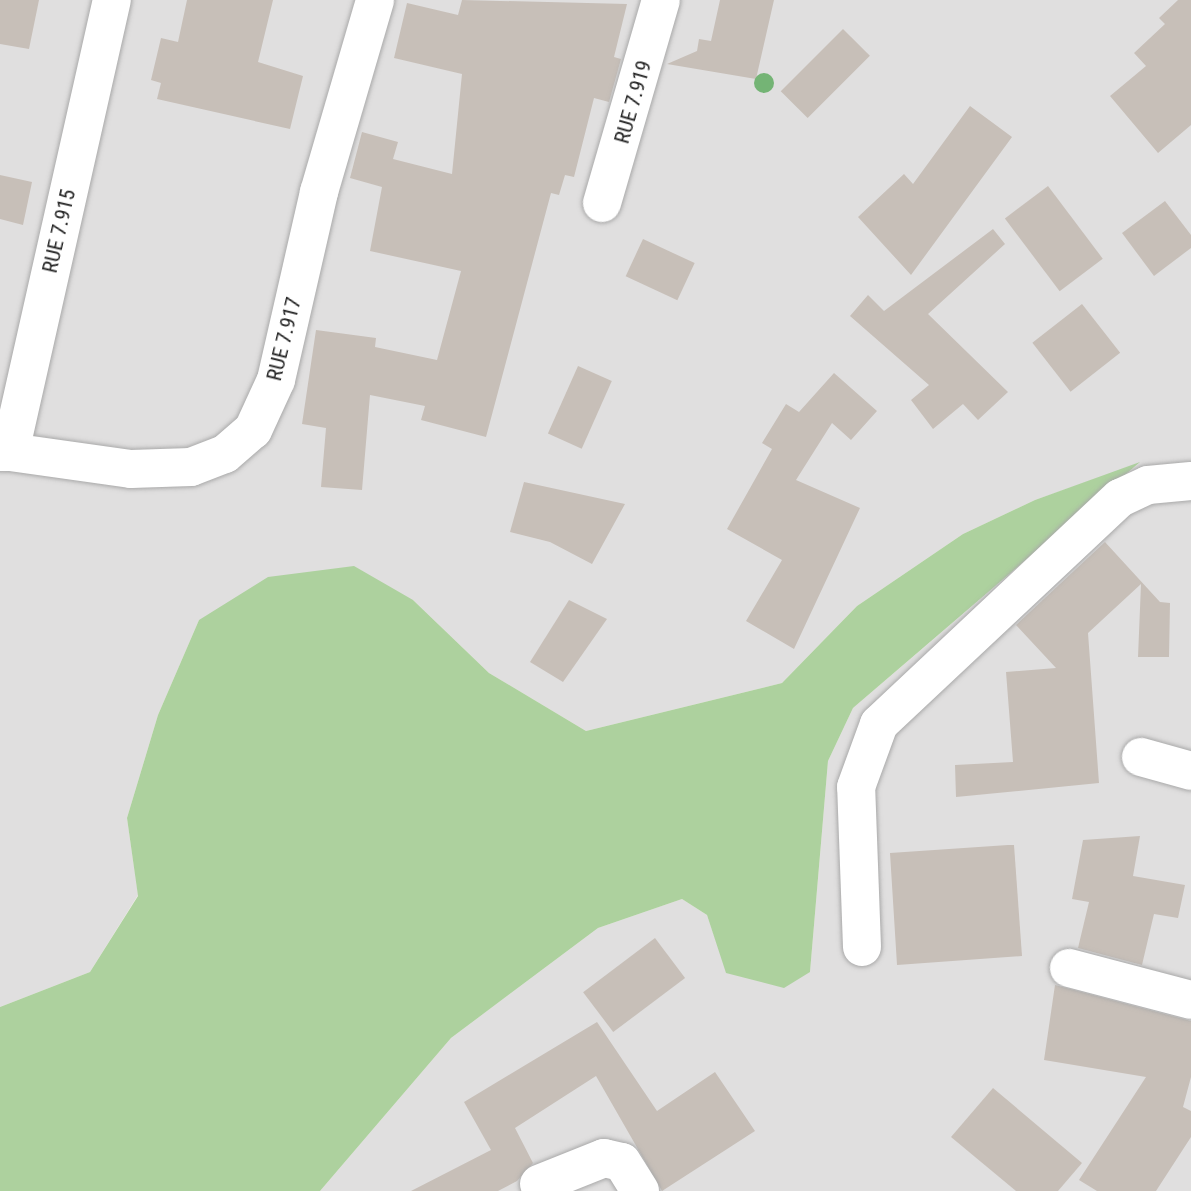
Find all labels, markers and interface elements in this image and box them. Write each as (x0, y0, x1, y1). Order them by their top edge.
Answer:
street label: RUE 7.919 (609, 58, 657, 146)
street label: RUE 7.915 (37, 187, 81, 275)
street label: RUE 7.917 (261, 295, 307, 383)

